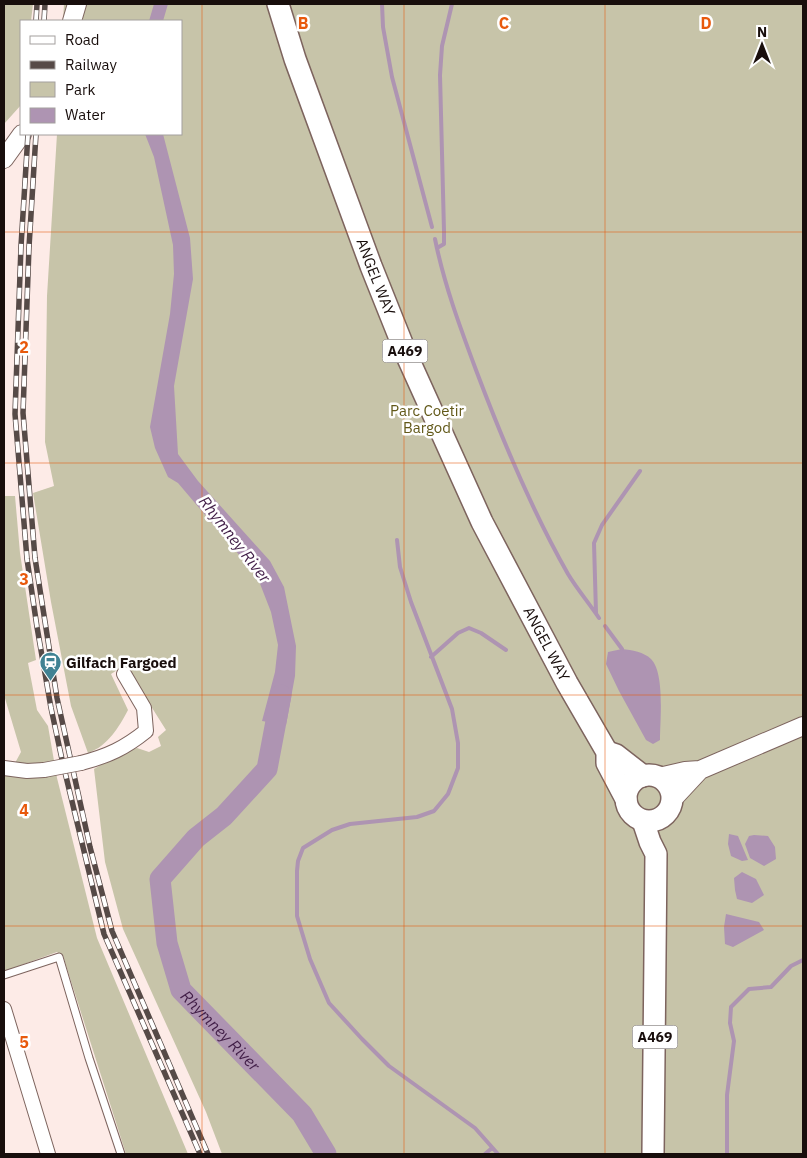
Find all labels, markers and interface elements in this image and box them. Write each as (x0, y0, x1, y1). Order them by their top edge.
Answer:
text: B (298, 13, 309, 33)
text: C (499, 13, 509, 33)
text: D (700, 13, 712, 33)
legend (20, 20, 182, 135)
north arrow (737, 20, 787, 70)
text: N (757, 23, 767, 41)
text: Road (65, 30, 100, 49)
text: Railway (65, 55, 118, 74)
text: Park (65, 80, 95, 99)
text: Water (65, 105, 106, 124)
street label: ANGEL WAY (353, 235, 400, 318)
text: 2 (19, 337, 29, 357)
road number: A469 (382, 340, 428, 362)
park label: Parc Coetir Bargod (390, 401, 464, 437)
water label: Rhymney River (195, 492, 276, 587)
text: 3 (19, 569, 29, 589)
street label: ANGEL WAY (519, 603, 574, 684)
station icon: Gilfach Fargoed (38, 651, 62, 682)
place label: Gilfach Fargoed (66, 653, 177, 672)
text: 4 (19, 800, 29, 820)
water label: Rhymney River (177, 986, 265, 1076)
road number: A469 (632, 1026, 678, 1048)
text: 5 (19, 1032, 29, 1052)

